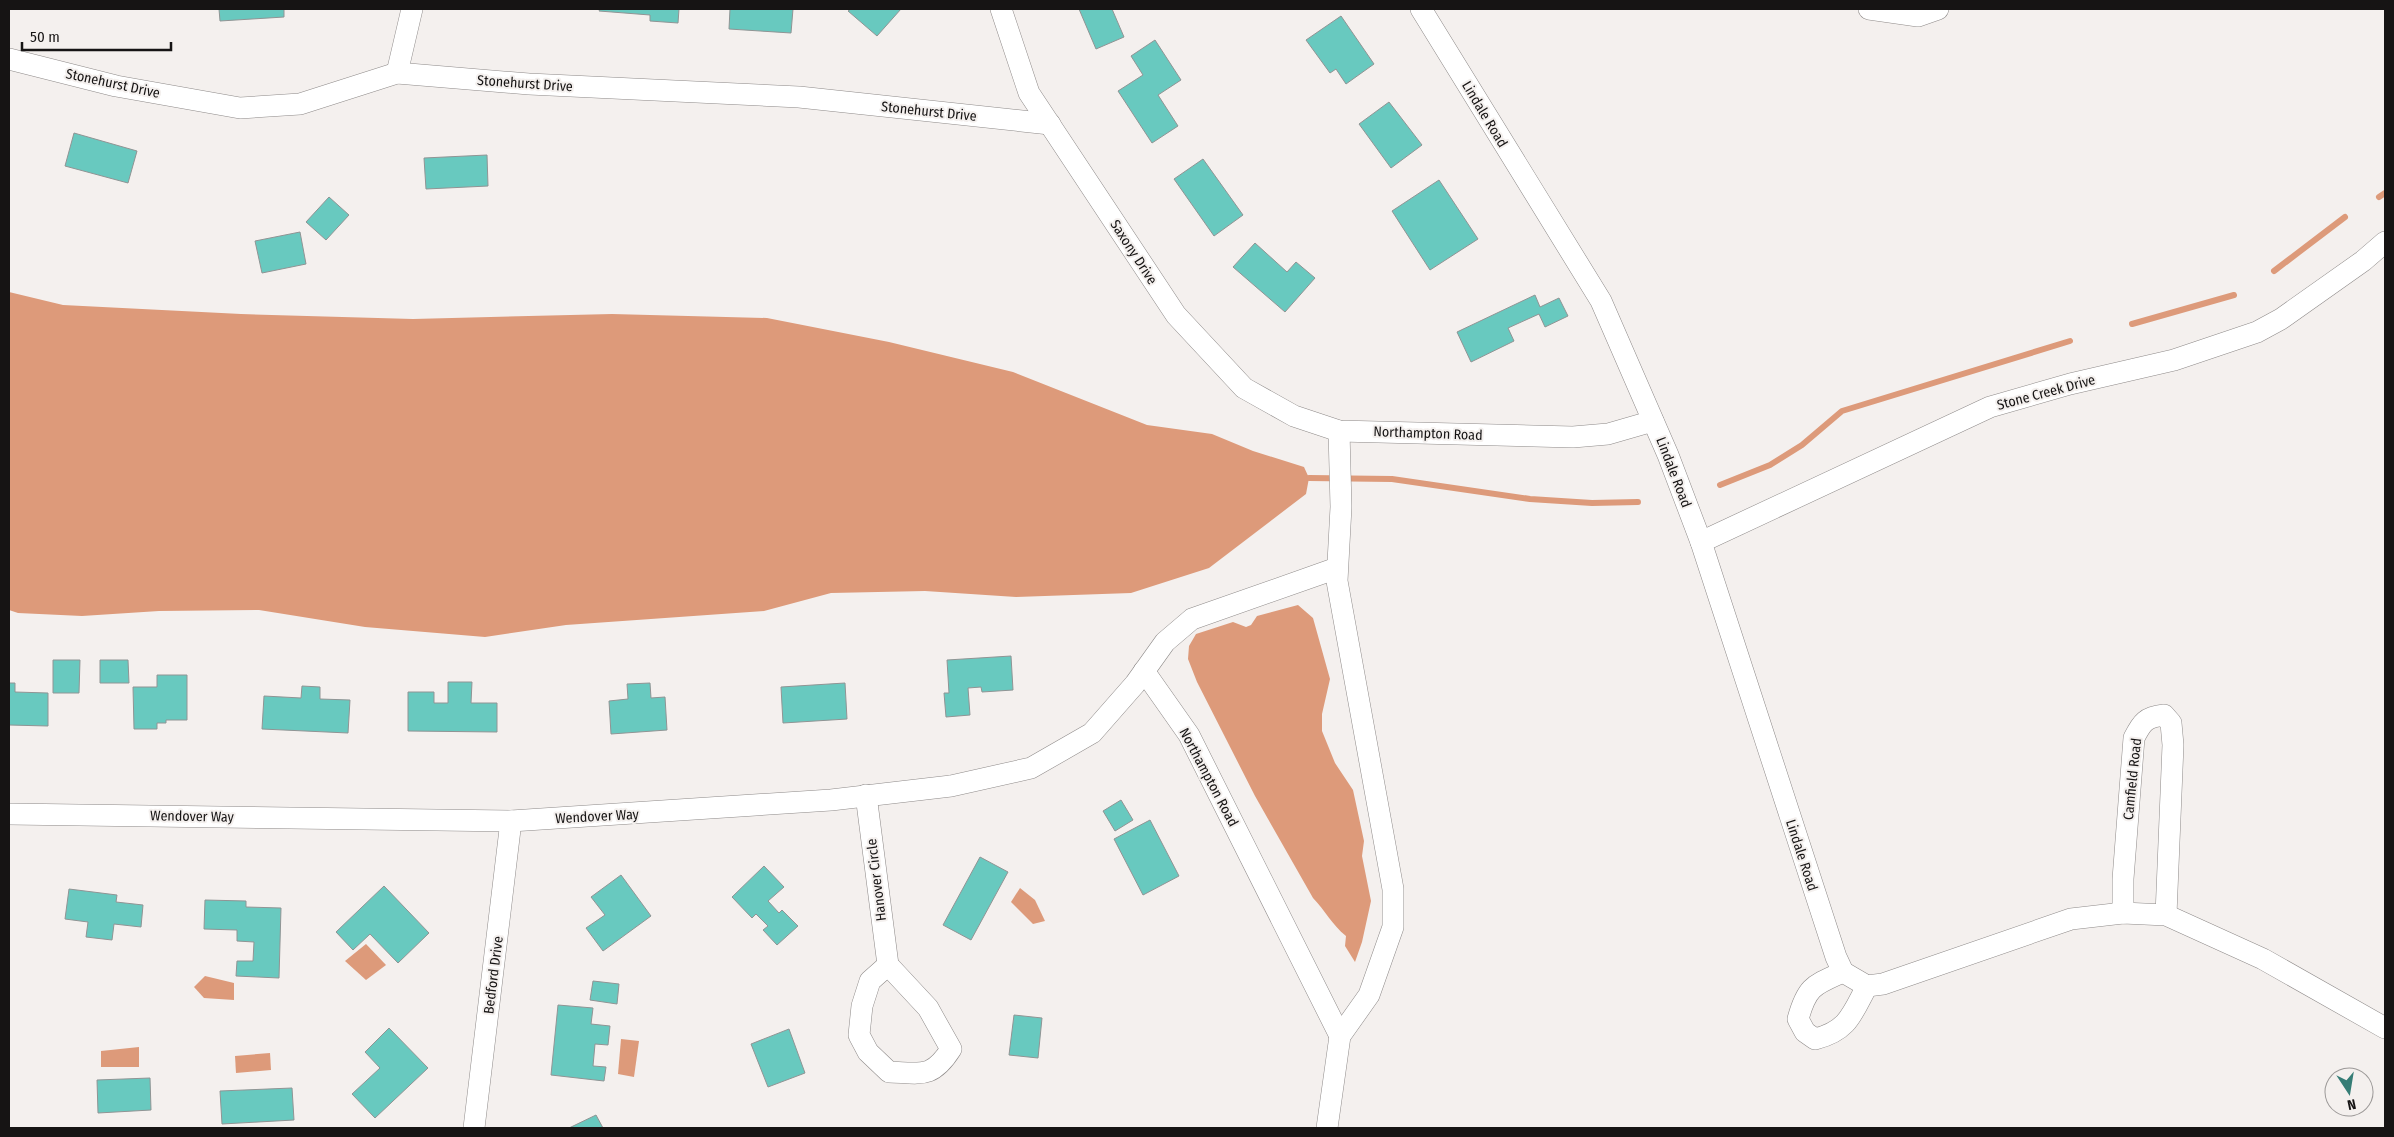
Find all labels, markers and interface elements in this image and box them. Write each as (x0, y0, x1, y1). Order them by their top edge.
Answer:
scale bar (22, 20, 171, 52)
text: 50 m (30, 28, 60, 46)
street label: Stonehurst Drive (64, 65, 162, 102)
street label: Stonehurst Drive (477, 72, 573, 95)
street label: Lindale Road (1458, 78, 1511, 150)
street label: Stonehurst Drive (880, 98, 978, 125)
street label: Saxony Drive (1106, 217, 1161, 288)
street label: Stone Creek Drive (1995, 371, 2097, 414)
street label: Northampton Road (1373, 423, 1483, 444)
street label: Lindale Road (1652, 435, 1695, 510)
street label: Northampton Road (1175, 725, 1242, 829)
street label: Camfield Road (2120, 737, 2145, 821)
street label: Wendover Way (555, 806, 640, 827)
street label: Wendover Way (150, 807, 235, 826)
street label: Lindale Road (1782, 817, 1821, 893)
street label: Hanover Circle (863, 838, 890, 922)
street label: Bedford Drive (480, 935, 507, 1015)
north arrow (2324, 1067, 2374, 1117)
text: N (2346, 1095, 2357, 1113)

